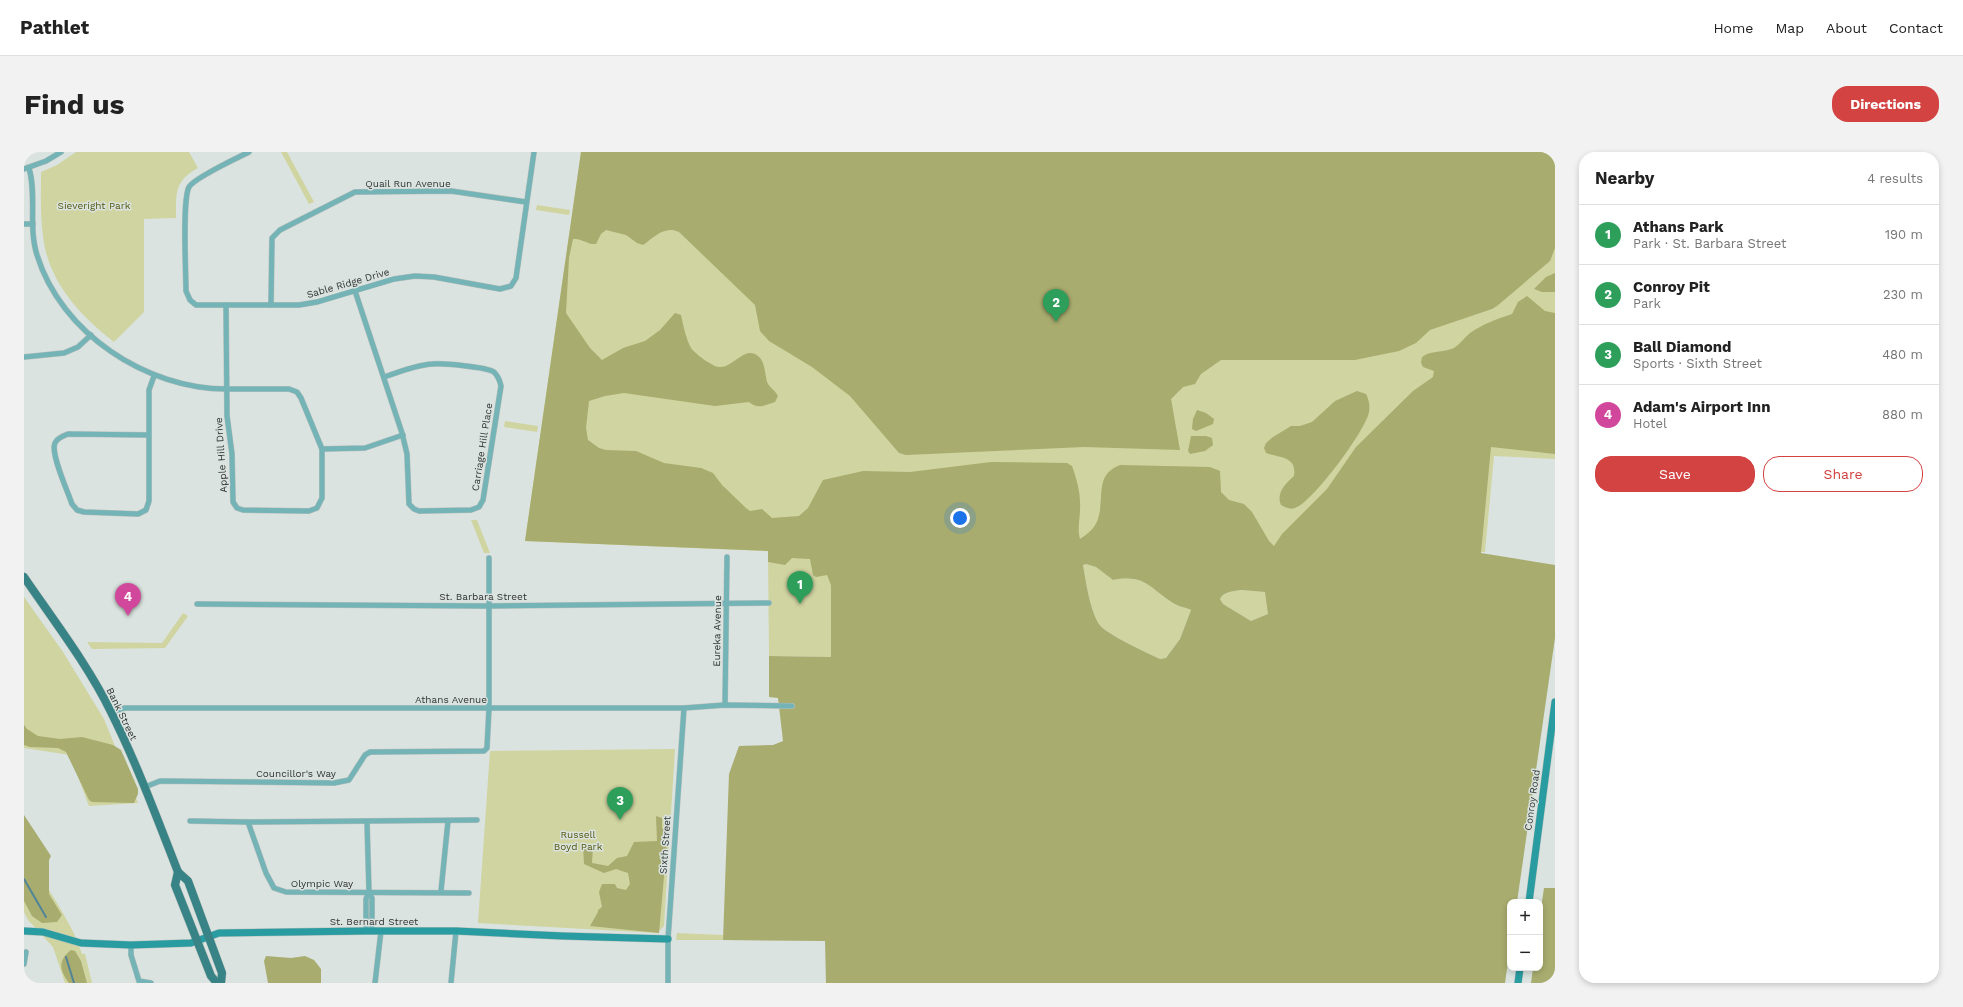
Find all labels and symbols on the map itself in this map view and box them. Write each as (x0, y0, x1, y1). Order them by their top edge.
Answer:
street label: Quail Run Avenue (365, 178, 451, 189)
park label: Sieveright Park (58, 200, 131, 211)
street label: Sable Ridge Drive (305, 266, 391, 300)
pin: 2 (1043, 289, 1069, 322)
street label: Carriage Hill Place (470, 402, 494, 492)
street label: Apple Hill Drive (213, 417, 229, 493)
your location (950, 508, 970, 528)
pin: 1 (787, 571, 813, 604)
pin: 4 (115, 583, 141, 616)
street label: St. Barbara Street (439, 591, 528, 602)
street label: Eureka Avenue (711, 595, 723, 667)
street label: Bank Street (104, 686, 140, 743)
street label: Athans Avenue (415, 694, 487, 705)
street label: Councillor's Way (256, 768, 337, 779)
street label: Conroy Road (1522, 769, 1542, 831)
pin: 3 (607, 787, 633, 820)
street label: Sixth Street (657, 815, 673, 874)
park label: Russell Boyd Park (554, 829, 603, 852)
street label: Olympic Way (291, 878, 354, 889)
street label: St. Bernard Street (330, 916, 419, 927)

